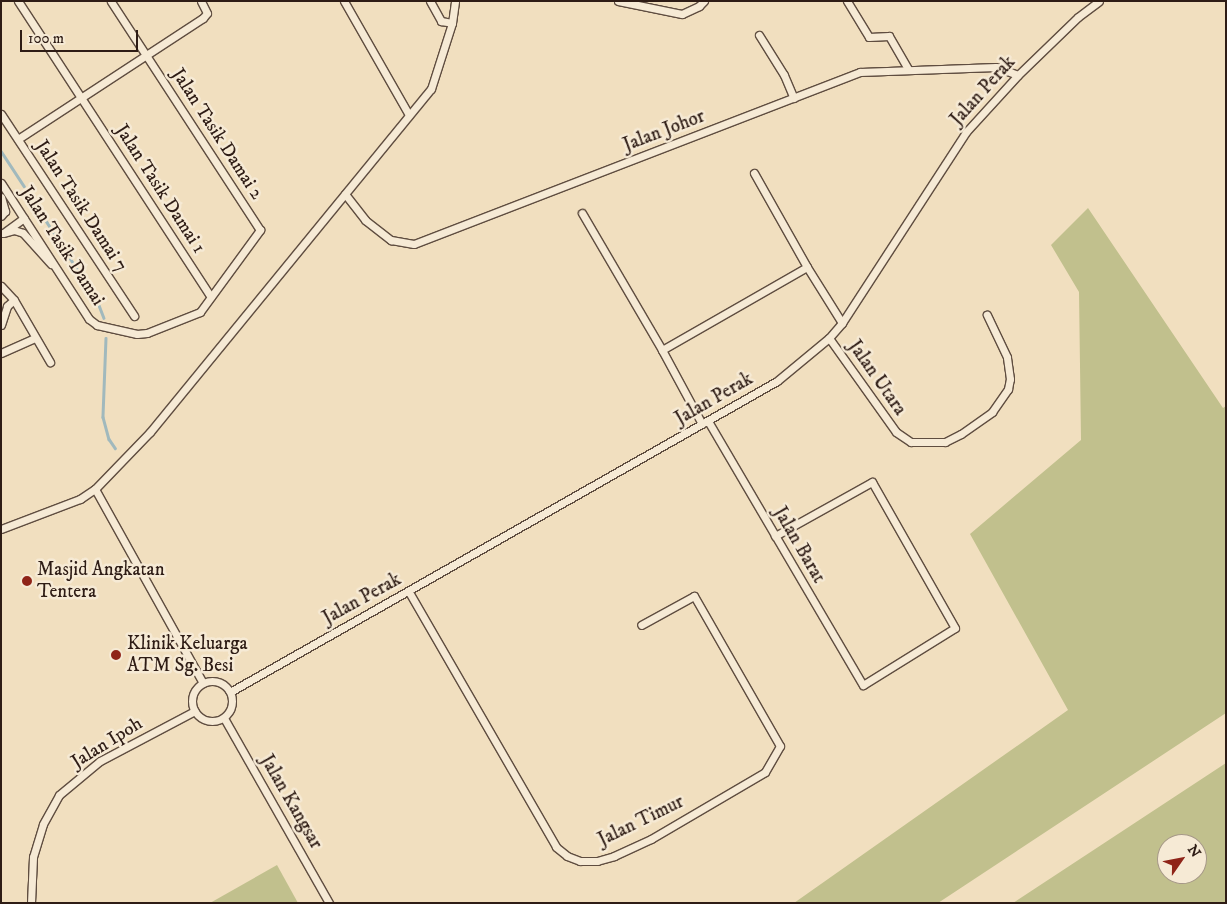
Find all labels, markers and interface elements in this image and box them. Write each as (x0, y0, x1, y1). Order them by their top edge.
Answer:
scale bar (22, 20, 140, 52)
text: 100 m (28, 29, 64, 48)
street label: Jalan Perak (946, 51, 1020, 131)
street label: Jalan Tasik Damai 2 (166, 64, 268, 204)
street label: Jalan Johor (620, 105, 708, 157)
street label: Jalan Tasik Damai 1 (110, 120, 210, 258)
street label: Jalan Tasik Damai 7 (30, 136, 132, 276)
street label: Jalan Tasik Damai (15, 182, 109, 310)
street label: Jalan Utara (843, 336, 911, 420)
street label: Jalan Perak (671, 368, 757, 430)
street label: Jalan Barat (768, 503, 830, 587)
place label: Masjid Angkatan Tentera (37, 559, 165, 603)
street label: Jalan Perak (319, 568, 405, 630)
marker: Masjid Angkatan Tentera (21, 575, 33, 587)
place label: Klinik Keluarga ATM Sg. Besi (127, 633, 248, 677)
marker: Klinik Keluarga ATM Sg. Besi (109, 648, 123, 662)
street label: Jalan Ipoh (67, 712, 147, 774)
street label: Jalan Kangsar (255, 751, 327, 853)
street label: Jalan Timur (594, 790, 688, 852)
north arrow (1157, 834, 1207, 884)
text: N (1183, 842, 1204, 861)

